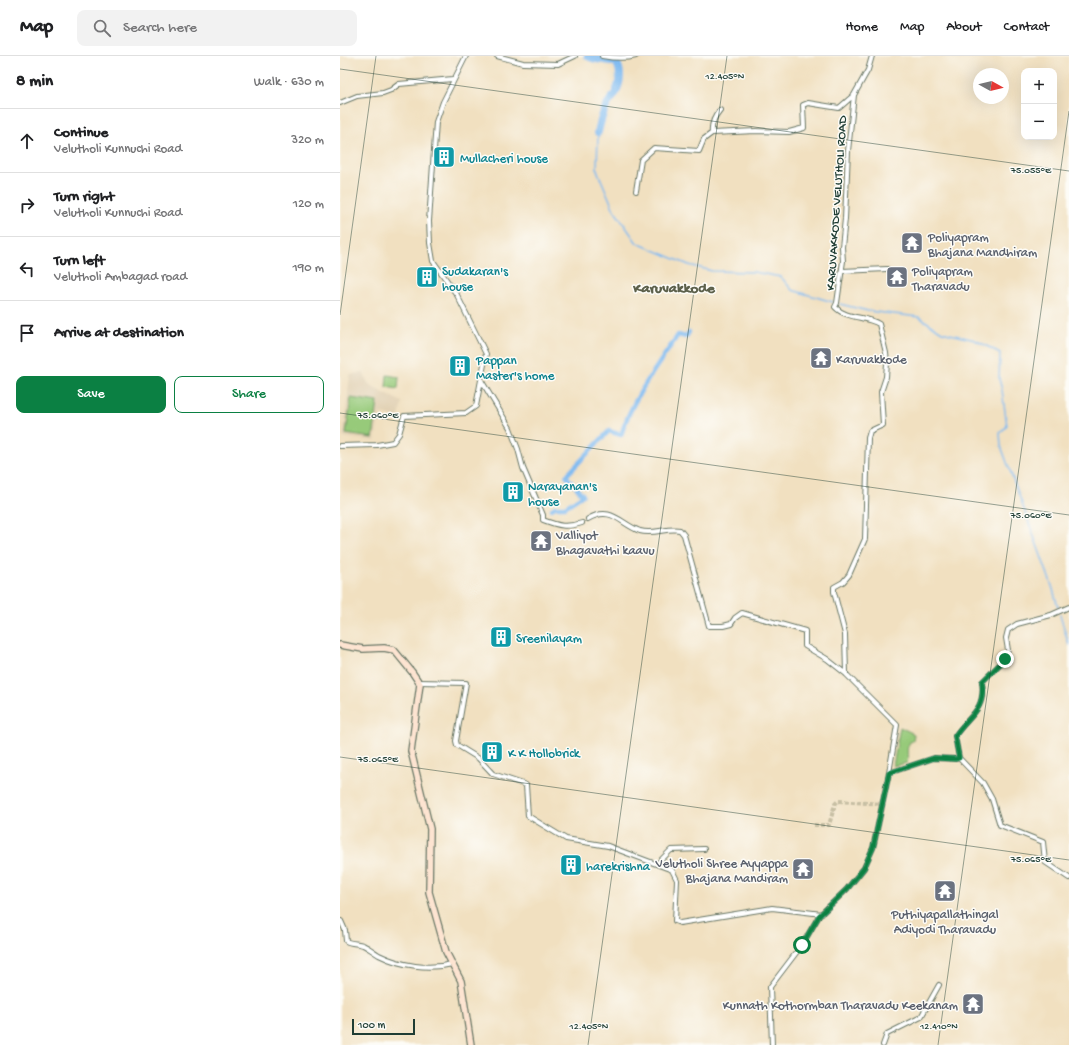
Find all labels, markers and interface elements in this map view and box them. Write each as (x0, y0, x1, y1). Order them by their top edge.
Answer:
search box (77, 10, 357, 46)
text: Map (20, 16, 53, 39)
icon: search (91, 17, 113, 39)
text: Search here (123, 19, 197, 37)
text: Home (846, 19, 878, 36)
text: Map (900, 19, 924, 36)
text: About (946, 19, 982, 36)
text: Contact (1004, 19, 1049, 36)
north arrow (973, 68, 1009, 104)
map controls (1021, 68, 1057, 140)
button: + (1021, 68, 1057, 104)
text: 12.405°N (705, 71, 745, 83)
text: 8 min (16, 72, 53, 92)
text: Walk · 630 m (254, 75, 324, 90)
button: − (1021, 104, 1057, 140)
street label: KARUVAKKODE VELUTHOLI ROAD (824, 115, 851, 291)
text: Continue (54, 124, 108, 142)
icon: ahead (16, 130, 38, 152)
text: 320 m (291, 133, 324, 148)
text: Velutholi Kunnuchi Road (54, 142, 182, 157)
building icon: Mullacheri house (431, 144, 457, 170)
place label: Mullacheri house (460, 152, 548, 167)
text: 75.055°E (1010, 165, 1052, 177)
text: Turn right (54, 188, 114, 206)
icon: right (16, 194, 38, 216)
text: 120 m (293, 197, 324, 212)
text: Velutholi Kunnuchi Road (54, 206, 182, 221)
temple icon: Poliyapram Bhajana Mandhiram (899, 230, 925, 256)
place label: Poliyapram Bhajana Mandhiram (927, 231, 1037, 261)
text: Turn left (54, 252, 105, 270)
icon: left (16, 258, 38, 280)
text: 190 m (293, 261, 324, 276)
building icon: Sudakaran's house (414, 264, 440, 290)
temple icon: Poliyapram Tharavadu (884, 264, 910, 290)
place label: Sudakaran's house (442, 265, 509, 295)
place label: Poliyapram Tharavadu (911, 265, 973, 295)
text: Velutholi Ambagad road (54, 270, 187, 285)
district label: Karuvakkode (632, 280, 716, 298)
icon: arrive (16, 322, 38, 344)
text: Arrive at destination (54, 324, 184, 342)
temple icon: Karuvakkode (808, 345, 834, 371)
building icon: Pappan Master's home (447, 353, 473, 379)
place label: Karuvakkode (836, 353, 907, 368)
place label: Pappan Master's home (475, 354, 555, 384)
button: Save (16, 376, 166, 413)
button: Share (174, 376, 324, 413)
text: 75.060°E (357, 410, 399, 422)
building icon: Narayanan's house (500, 479, 526, 505)
place label: Narayanan's house (528, 480, 598, 510)
text: 75.060°E (1010, 510, 1052, 522)
temple icon: Valliyot Bhagavathi kaavu (528, 528, 554, 554)
place label: Valliyot Bhagavathi kaavu (555, 529, 655, 559)
building icon: Sreenilayam (488, 624, 514, 650)
place label: Sreenilayam (516, 632, 582, 647)
route end (996, 650, 1014, 668)
building icon: K K Hollobrick (479, 739, 505, 765)
place label: K K Hollobrick (508, 747, 581, 762)
text: 75.065°E (357, 754, 399, 766)
building icon: harekrishna (558, 852, 584, 878)
text: 75.065°E (1010, 854, 1052, 866)
temple icon: Velutholi Shree Ayyappa Bhajana Mandiram (790, 856, 816, 882)
place label: Velutholi Shree Ayyappa Bhajana Mandiram (654, 857, 789, 887)
place label: harekrishna (586, 860, 651, 875)
temple icon: Puthiyapallathingal Adiyodi Tharavadu (932, 878, 958, 904)
place label: Puthiyapallathingal Adiyodi Tharavadu (890, 908, 999, 938)
route start (793, 936, 811, 954)
temple icon: Kunnath Kothormban Tharavadu Keekanam (960, 991, 986, 1017)
place label: Kunnath Kothormban Tharavadu Keekanam (723, 999, 958, 1014)
scale bar (352, 1017, 415, 1036)
text: 100 m (358, 1020, 385, 1032)
text: 12.405°N (569, 1021, 609, 1033)
text: 12.410°N (919, 1021, 958, 1033)

